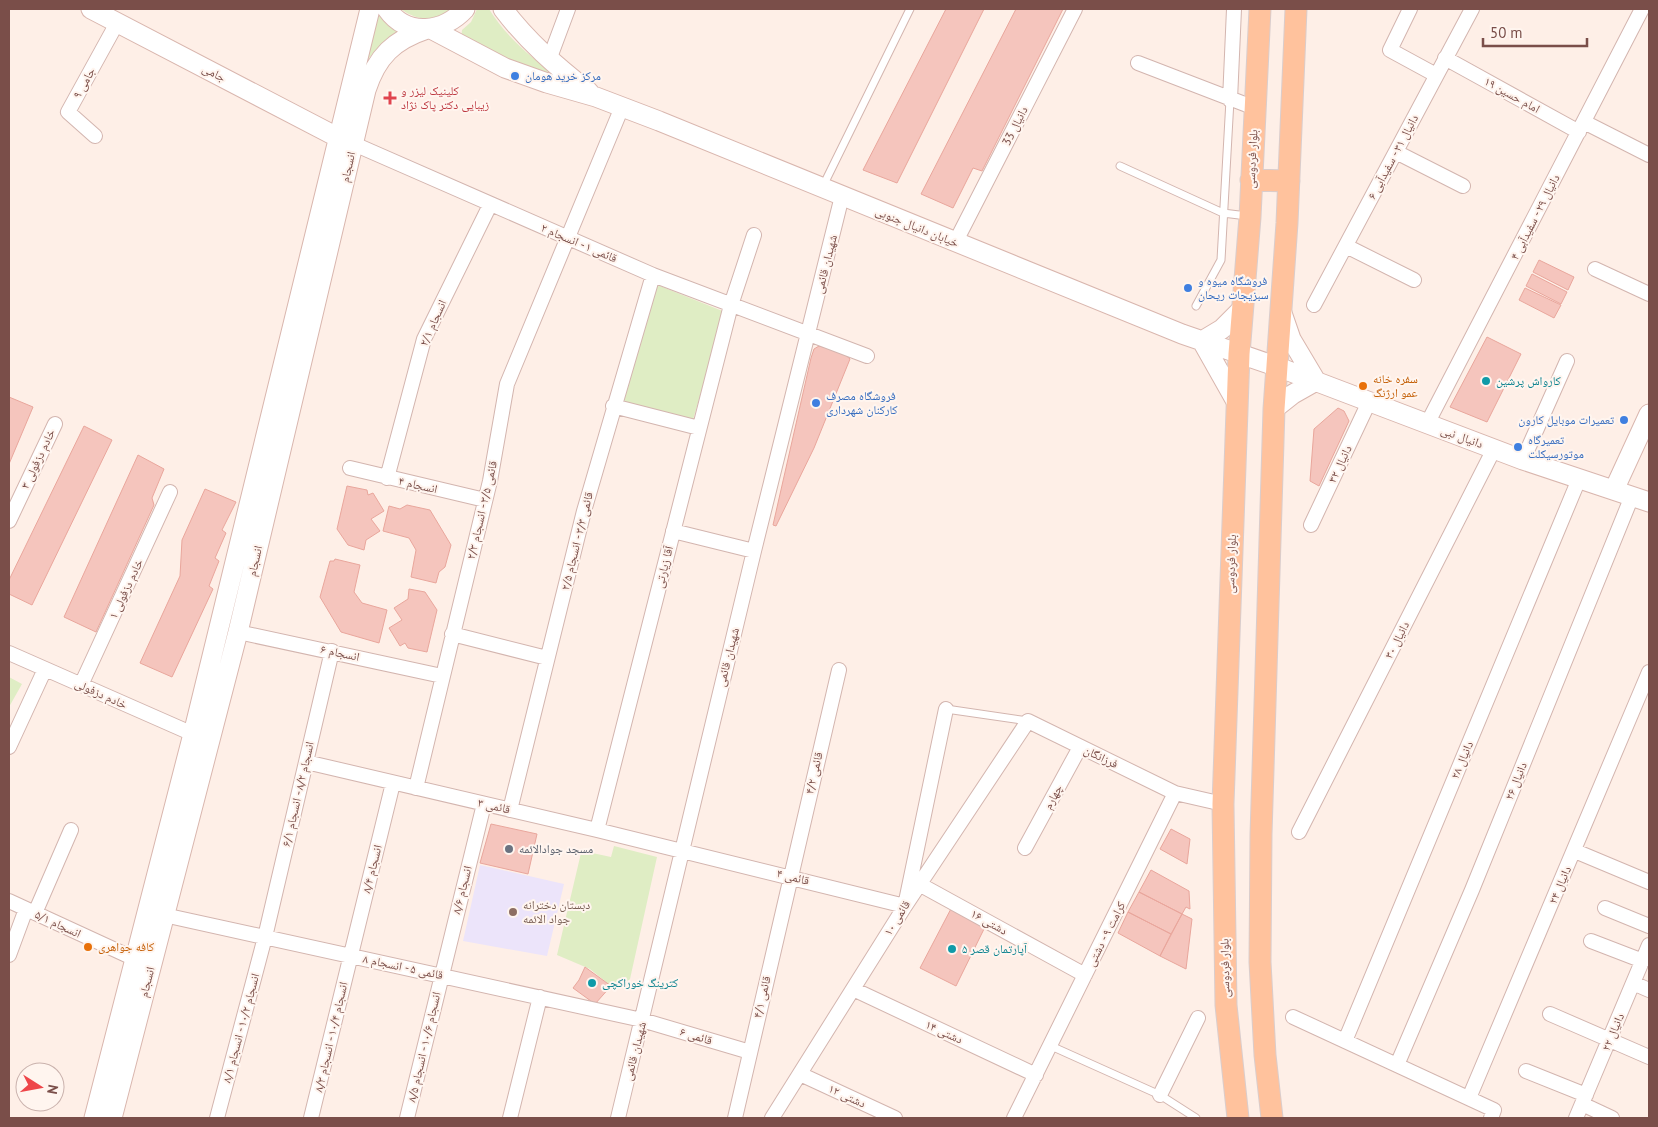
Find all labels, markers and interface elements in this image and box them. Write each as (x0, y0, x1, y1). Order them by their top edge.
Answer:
scale bar (1483, 15, 1587, 47)
text: 50 m (1490, 23, 1523, 42)
street label: جامی (200, 60, 229, 85)
street label: جامی ۹ (69, 64, 98, 101)
place label: مرکز خرید هومان (525, 68, 601, 83)
marker: مرکز خرید هومان (509, 70, 521, 82)
street label: امام حسین ۱۹ (1481, 73, 1543, 117)
place label: کلینیک لیزر و زیبایی دکتر پاک نژاد (401, 83, 490, 112)
marker: کلینیک لیزر و زیبایی دکتر پاک نژاد (383, 91, 397, 105)
street label: دانیال 33 (998, 104, 1031, 148)
street label: دانیال ۳۱ - سفیدآبی ۶ (1364, 112, 1422, 202)
street label: بلوار فردوسی (1242, 129, 1261, 189)
street label: انسجام (337, 150, 359, 184)
street label: دانیال ۲۹ - سفیدآبی ۴ (1507, 171, 1563, 262)
street label: خیابان دانیال جنوبی (873, 203, 961, 251)
street label: قائمی ۱ - انسجام ۲ (538, 220, 620, 266)
street label: شهیدان قائمی (811, 233, 840, 295)
place label: فروشگاه میوه و سبزیجات ریحان (1198, 273, 1269, 302)
marker: فروشگاه میوه و سبزیجات ریحان (1182, 282, 1194, 294)
street label: انسجام ۲/۱ (416, 297, 450, 349)
place label: سفره خانه عمو ارژنگ (1373, 371, 1418, 400)
place label: کارواش پرشین (1496, 373, 1561, 388)
marker: کارواش پرشین (1480, 375, 1492, 387)
marker: سفره خانه عمو ارژنگ (1357, 380, 1369, 392)
place label: فروشگاه مصرف کارکنان شهرداری (826, 388, 898, 417)
marker: فروشگاه مصرف کارکنان شهرداری (810, 397, 822, 409)
place label: تعمیرات موبایل کارون (1518, 412, 1614, 427)
marker: تعمیرات موبایل کارون (1618, 414, 1630, 426)
street label: دانیال نبی (1439, 422, 1485, 451)
street label: خادم دزفولی ۳ (17, 426, 59, 492)
place label: تعمیرگاه موتورسیکلت (1528, 432, 1584, 461)
marker: تعمیرگاه موتورسیکلت (1512, 441, 1524, 453)
street label: دانیال ۳۲ (1324, 443, 1355, 485)
street label: قائمی ۳/۵ - انسجام ۲/۳ (463, 459, 501, 561)
street label: انسجام ۴ (397, 473, 439, 497)
street label: قائمی ۳/۳ - انسجام ۲/۵ (557, 490, 597, 592)
street label: بلوار فردوسی (1222, 534, 1239, 594)
street label: آقا زیارتی (651, 543, 676, 590)
street label: انسجام (244, 544, 266, 578)
street label: خادم دزفولی ۱ (105, 556, 147, 622)
street label: دانیال ۳۰ (1381, 619, 1412, 661)
street label: شهیدان قائمی (713, 626, 742, 688)
street label: انسجام ۶ (319, 641, 361, 665)
street label: خادم دزفولی (72, 675, 130, 713)
street label: دانیال ۲۸ (1447, 739, 1476, 781)
street label: انسجام ۸/۲ - انسجام ۶/۱ (278, 740, 318, 848)
street label: فرزانگان (1082, 742, 1121, 771)
street label: قائمی ۴/۲ (801, 750, 826, 795)
street label: دانیال ۲۶ (1501, 760, 1530, 802)
street label: چهارم (1040, 782, 1066, 812)
street label: قائمی ۳ (476, 794, 512, 817)
place label: مسجد جوادالائمه (519, 841, 593, 856)
street label: انسجام ۸/۴ (358, 843, 386, 895)
marker: مسجد جوادالائمه (503, 843, 515, 855)
street label: انسجام ۸/۶ (448, 864, 476, 916)
street label: دانیال ۲۴ (1545, 864, 1574, 906)
street label: قائمی ۴ (775, 865, 811, 888)
place label: دبستان دخترانه جواد الائمه (523, 897, 590, 926)
street label: قائمی ۱۰ (880, 897, 913, 938)
street label: کرامت ۹ - دشتی (1083, 899, 1128, 969)
street label: دشتی ۱۶ (968, 905, 1010, 938)
street label: انسجام ۵/۱ (32, 906, 84, 942)
marker: دبستان دخترانه جواد الائمه (507, 906, 519, 918)
street label: بلوار فردوسی (1216, 938, 1233, 998)
place label: کافه جواهری (98, 939, 154, 954)
marker: کافه جواهری (82, 941, 94, 953)
place label: آپارتمان قصر ۵ (962, 941, 1028, 956)
marker: آپارتمان قصر ۵ (946, 943, 958, 955)
street label: قائمی ۵ - انسجام ۸ (361, 951, 445, 983)
street label: انسجام (135, 965, 159, 999)
street label: انسجام ۱۰/۲ - انسجام ۸/۱ (219, 971, 263, 1085)
street label: قائمی ۴/۱ (749, 974, 774, 1019)
place label: کترینگ خوراکچی (602, 975, 678, 990)
marker: کترینگ خوراکچی (586, 977, 598, 989)
street label: انسجام ۱۰/۴ - انسجام ۸/۳ (311, 980, 352, 1094)
street label: انسجام ۱۰/۶ - انسجام ۸/۵ (404, 990, 445, 1104)
street label: دانیال ۲۲ (1598, 1011, 1627, 1053)
street label: دشتی ۱۴ (923, 1016, 965, 1047)
street label: شهیدان قائمی (620, 1020, 649, 1082)
street label: قائمی ۶ (678, 1024, 714, 1048)
north arrow (15, 1062, 65, 1112)
street label: دشتی ۱۲ (826, 1080, 868, 1111)
text: N (43, 1083, 62, 1096)

